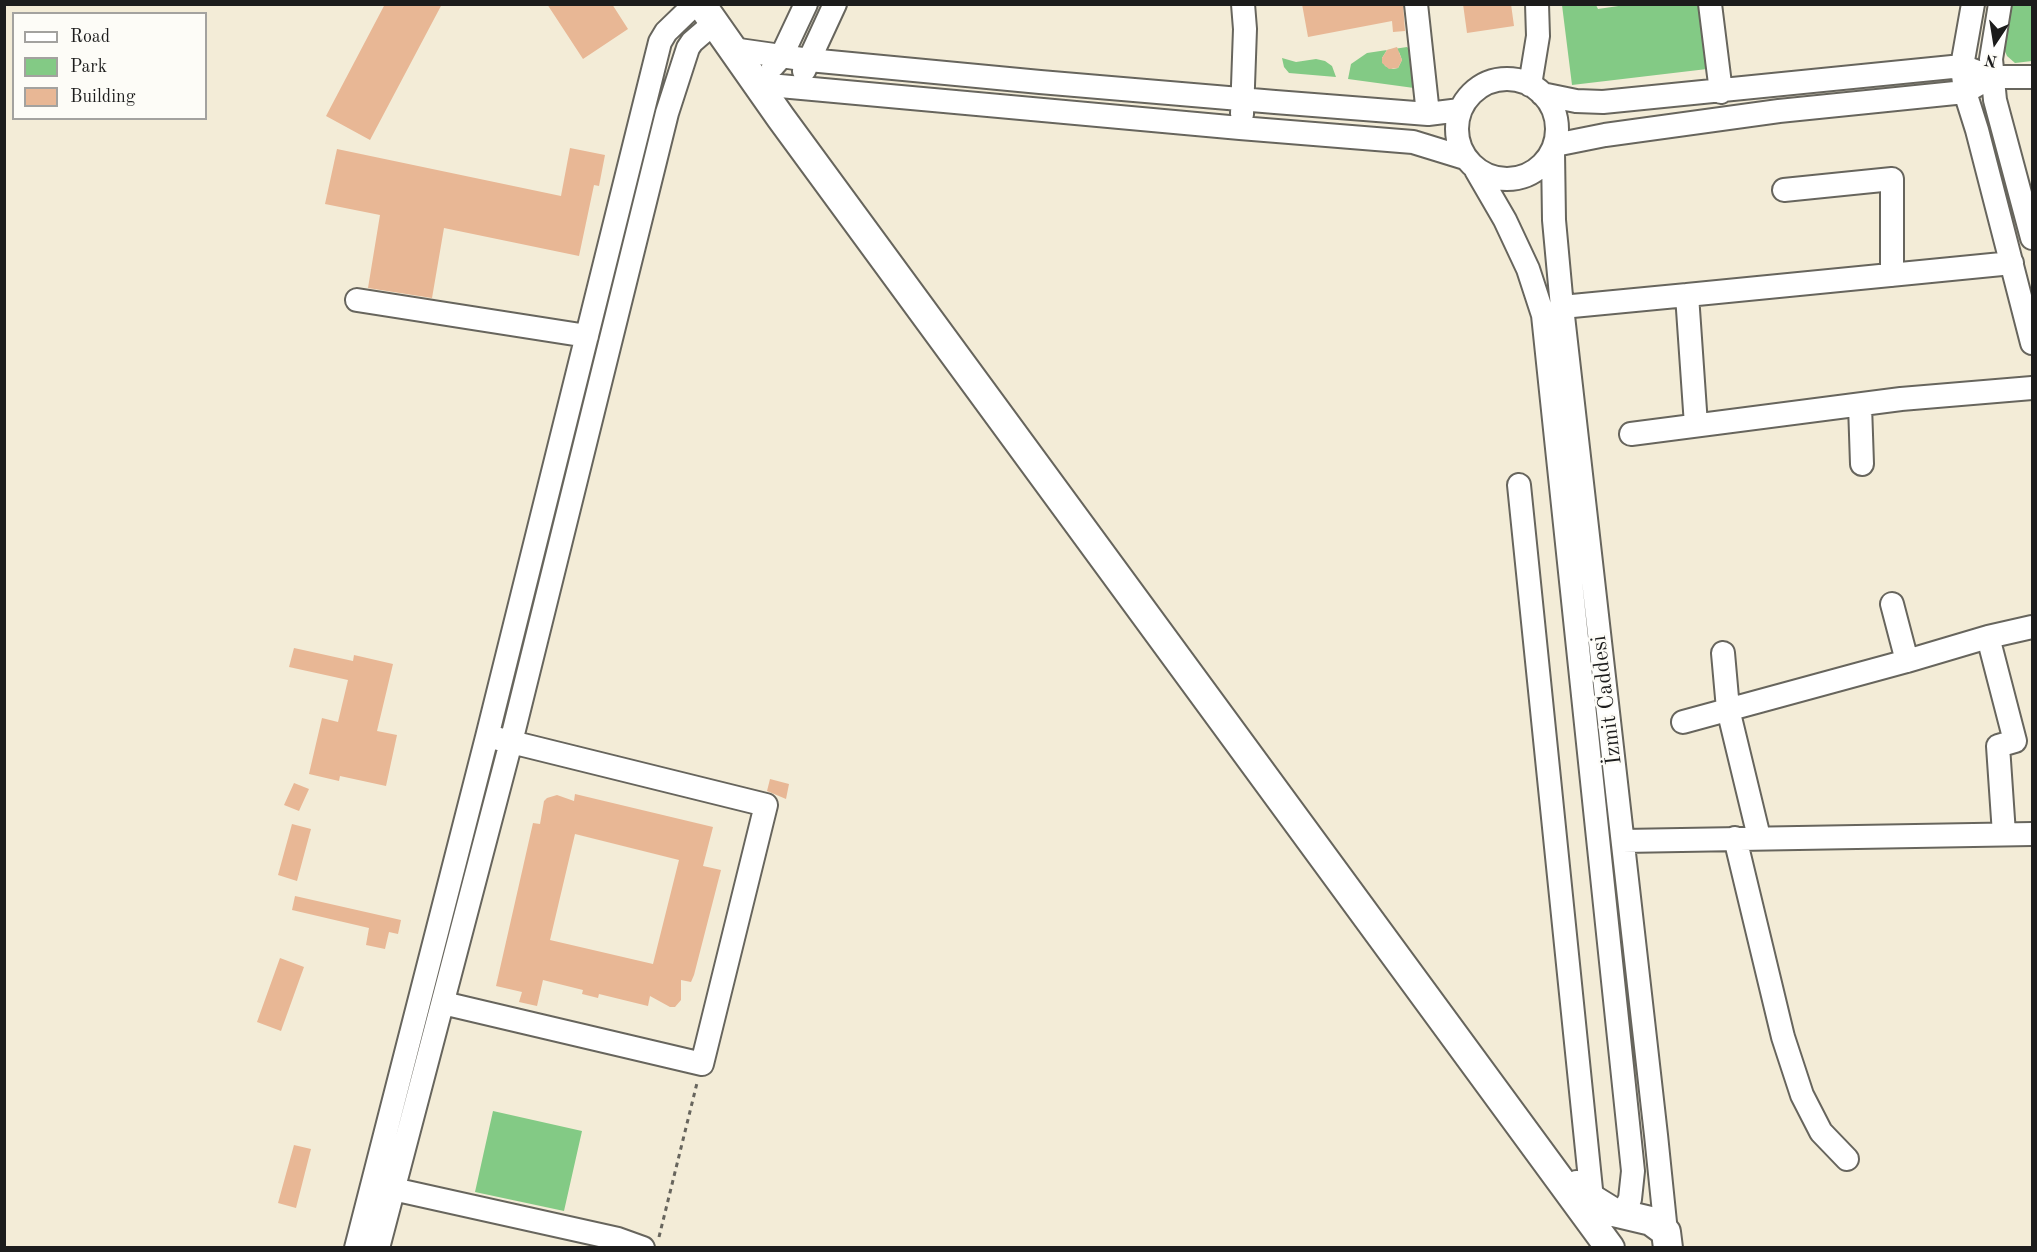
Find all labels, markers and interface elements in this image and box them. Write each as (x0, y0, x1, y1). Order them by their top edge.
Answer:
legend (12, 12, 207, 120)
north arrow (1965, 12, 2025, 72)
text: Road (70, 28, 110, 46)
text: N (1984, 51, 1999, 69)
text: Park (70, 58, 107, 76)
text: Building (70, 88, 135, 106)
street label: İzmit Caddesi (1586, 634, 1628, 766)

